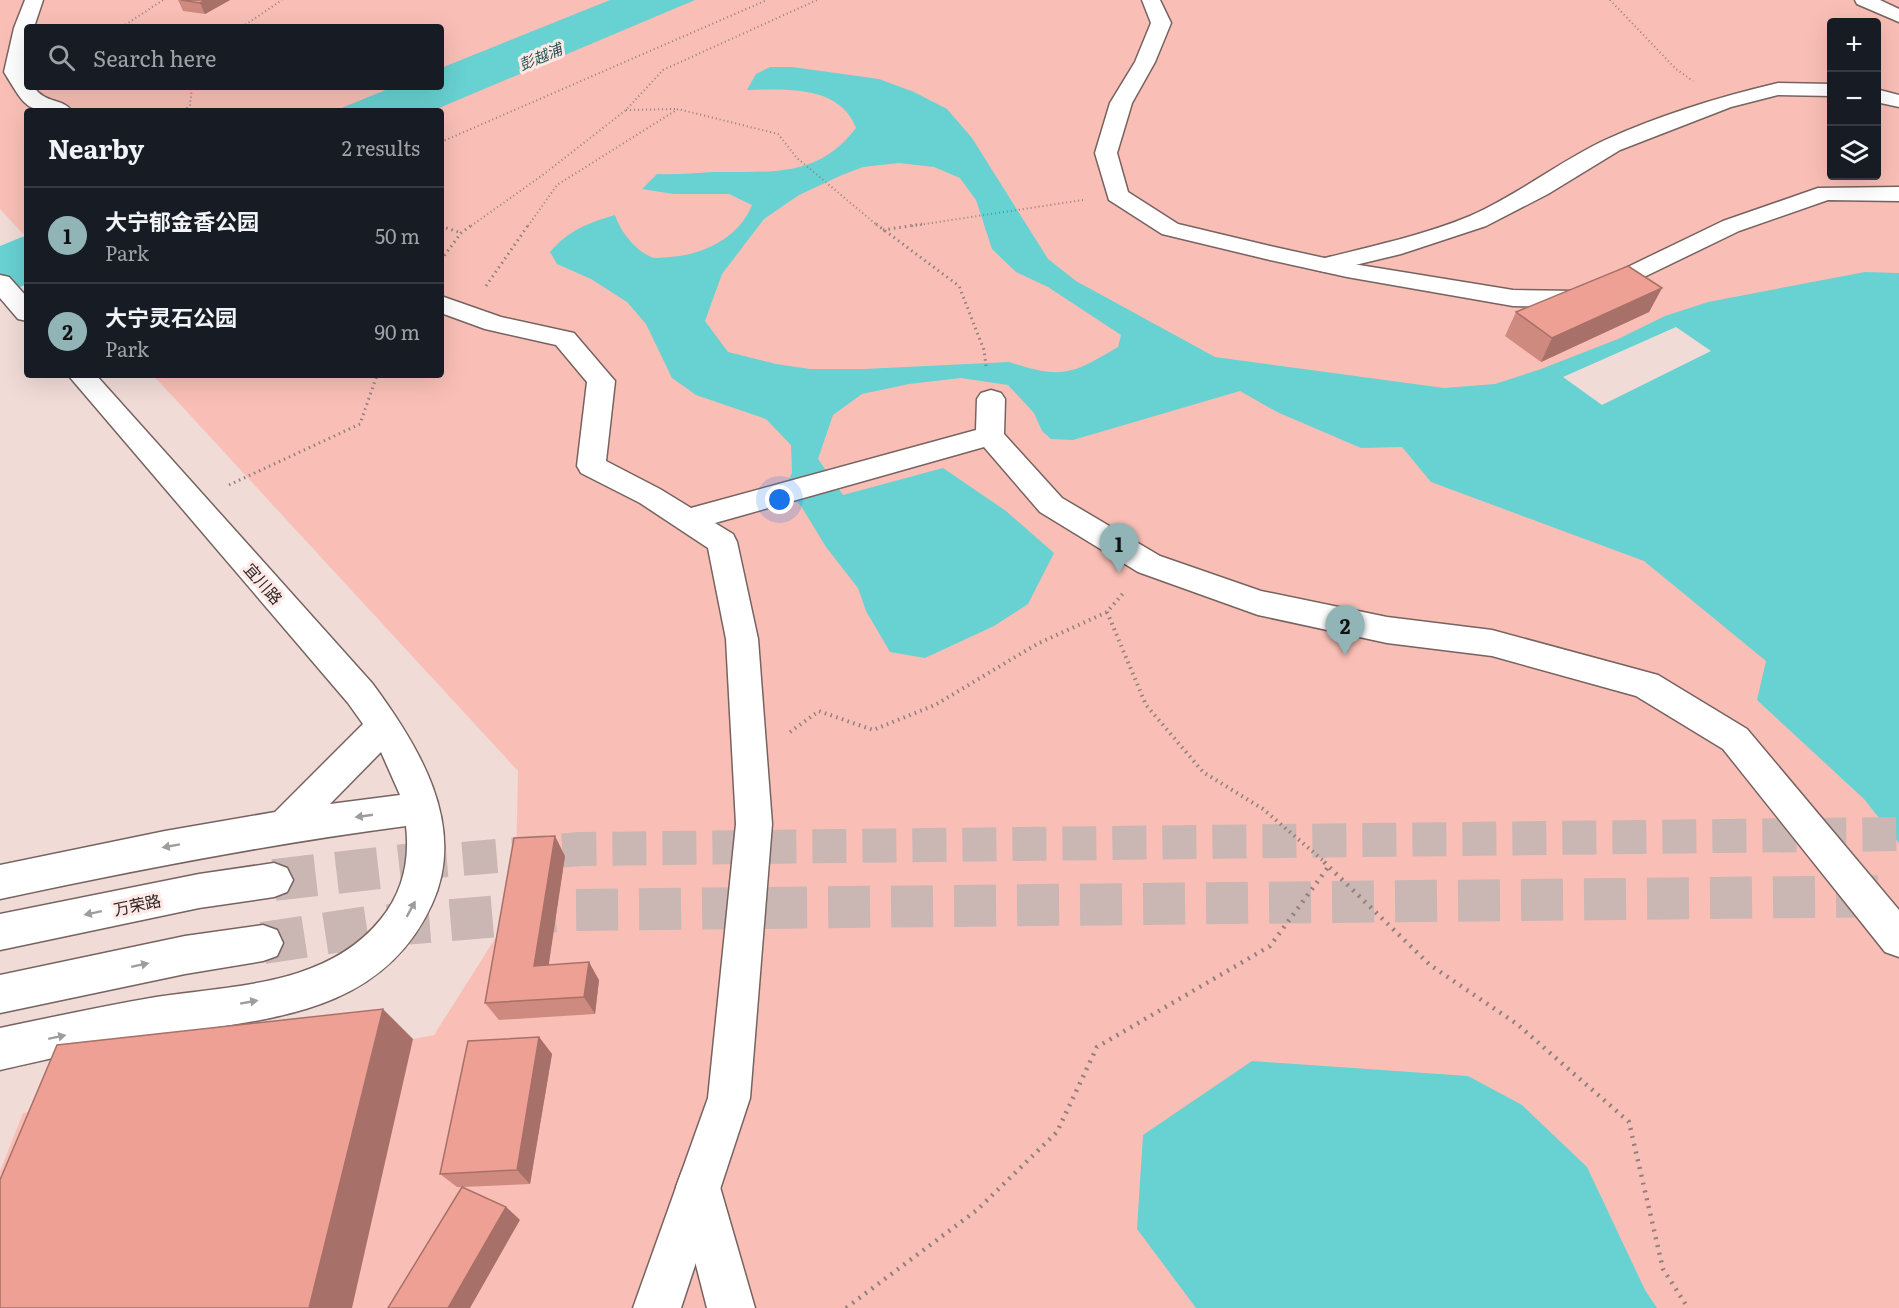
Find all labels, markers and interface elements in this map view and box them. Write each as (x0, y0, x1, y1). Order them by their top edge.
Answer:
map controls (1827, 18, 1881, 180)
button: + (1827, 18, 1881, 72)
search box (24, 24, 444, 90)
water label: 彭越浦 (515, 36, 567, 75)
icon: search (45, 41, 78, 74)
text: Search here (93, 41, 216, 74)
button: − (1827, 72, 1881, 126)
button: layers (1827, 126, 1881, 180)
text: Nearby (48, 128, 144, 167)
text: 2 results (342, 132, 420, 162)
text: 大宁郁金香公园 (105, 204, 259, 237)
text: 1 (63, 220, 72, 250)
text: 50 m (375, 220, 420, 250)
text: Park (105, 237, 149, 267)
text: 大宁灵石公园 (105, 300, 237, 333)
text: 2 (62, 316, 73, 346)
text: 90 m (375, 316, 420, 346)
text: Park (105, 333, 149, 363)
your location (765, 485, 794, 514)
pin: 1 (1100, 524, 1138, 573)
street label: 宜川路 (239, 557, 289, 609)
pin: 2 (1326, 606, 1364, 655)
one-way arrow (354, 811, 373, 820)
one-way arrow (162, 842, 181, 851)
street label: 万荣路 (111, 887, 163, 921)
one-way arrow (406, 900, 416, 917)
one-way arrow (83, 909, 102, 918)
one-way arrow (130, 959, 149, 969)
one-way arrow (240, 997, 259, 1006)
one-way arrow (48, 1031, 66, 1041)

